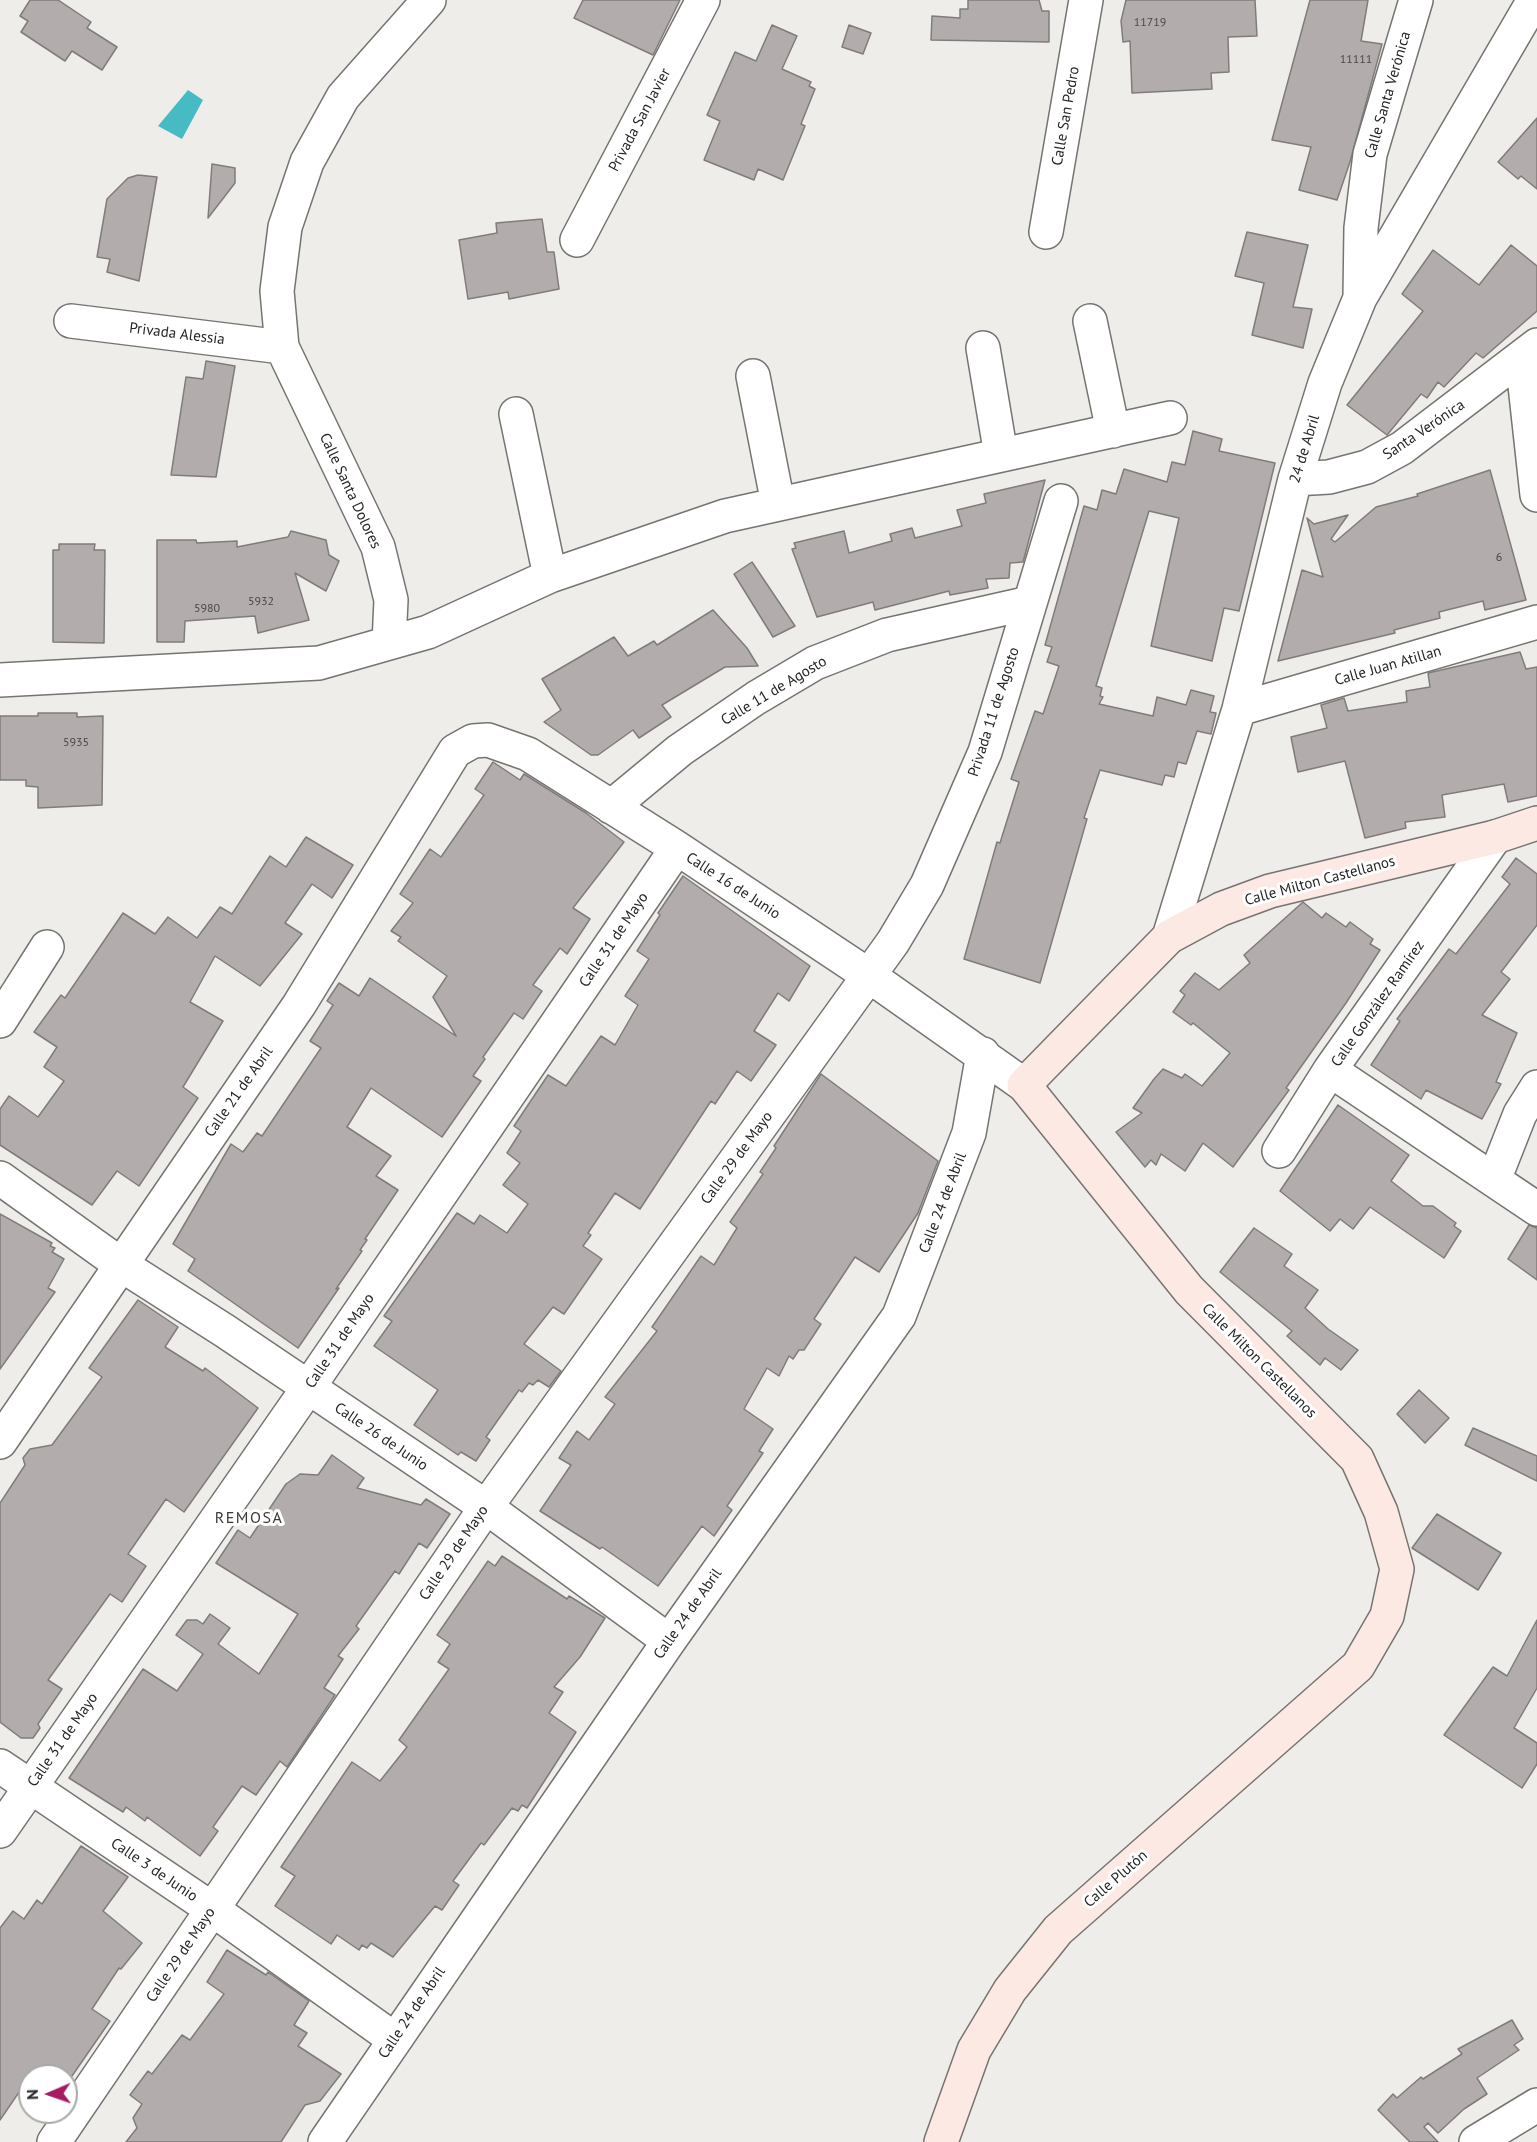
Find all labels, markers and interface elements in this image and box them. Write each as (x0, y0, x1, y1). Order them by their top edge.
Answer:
house number: 11719 (1134, 16, 1166, 30)
street label: Calle Santa Verónica (1361, 30, 1415, 160)
house number: 11111 (1340, 53, 1372, 67)
street label: Privada San Javier (605, 65, 675, 175)
street label: Calle San Pedro (1048, 65, 1084, 167)
street label: Privada Alessia (128, 319, 226, 349)
street label: Santa Verónica (1380, 396, 1468, 464)
street label: 24 de Abril (1286, 413, 1324, 485)
street label: Calle Santa Dolores (315, 430, 385, 552)
house number: 6 (1496, 551, 1502, 565)
house number: 5932 (248, 595, 274, 609)
house number: 5980 (194, 602, 220, 616)
street label: Calle Juan Atillan (1333, 642, 1443, 690)
street label: Privada 11 de Agosto (965, 645, 1023, 779)
street label: Calle 11 de Agosto (718, 652, 830, 730)
house number: 5935 (63, 736, 89, 750)
street label: Calle 16 de Junio (682, 849, 784, 923)
street label: Calle Milton Castellanos (1243, 852, 1397, 910)
street label: Calle 31 de Mayo (576, 889, 652, 991)
street label: Calle González Ramírez (1328, 937, 1428, 1071)
street label: Calle 21 de Abril (201, 1043, 277, 1141)
street label: Calle 29 de Mayo (697, 1108, 777, 1208)
street label: Calle 24 de Abril (916, 1150, 970, 1256)
street label: Calle 31 de Mayo (302, 1290, 378, 1392)
street label: Calle Milton Castellanos (1198, 1300, 1320, 1422)
street label: Calle 26 de Junio (331, 1399, 431, 1475)
street label: Calle 29 de Mayo (416, 1502, 492, 1604)
district label: REMOSA (215, 1508, 283, 1528)
street label: Calle 24 de Abril (650, 1565, 726, 1663)
street label: Calle 31 de Mayo (24, 1690, 102, 1790)
street label: Calle 3 de Junio (107, 1834, 201, 1906)
street label: Calle Plutón (1081, 1847, 1151, 1911)
street label: Calle 29 de Mayo (143, 1904, 219, 2006)
street label: Calle 24 de Abril (375, 1964, 449, 2062)
north arrow (18, 2064, 78, 2124)
text: N (22, 2089, 42, 2100)

